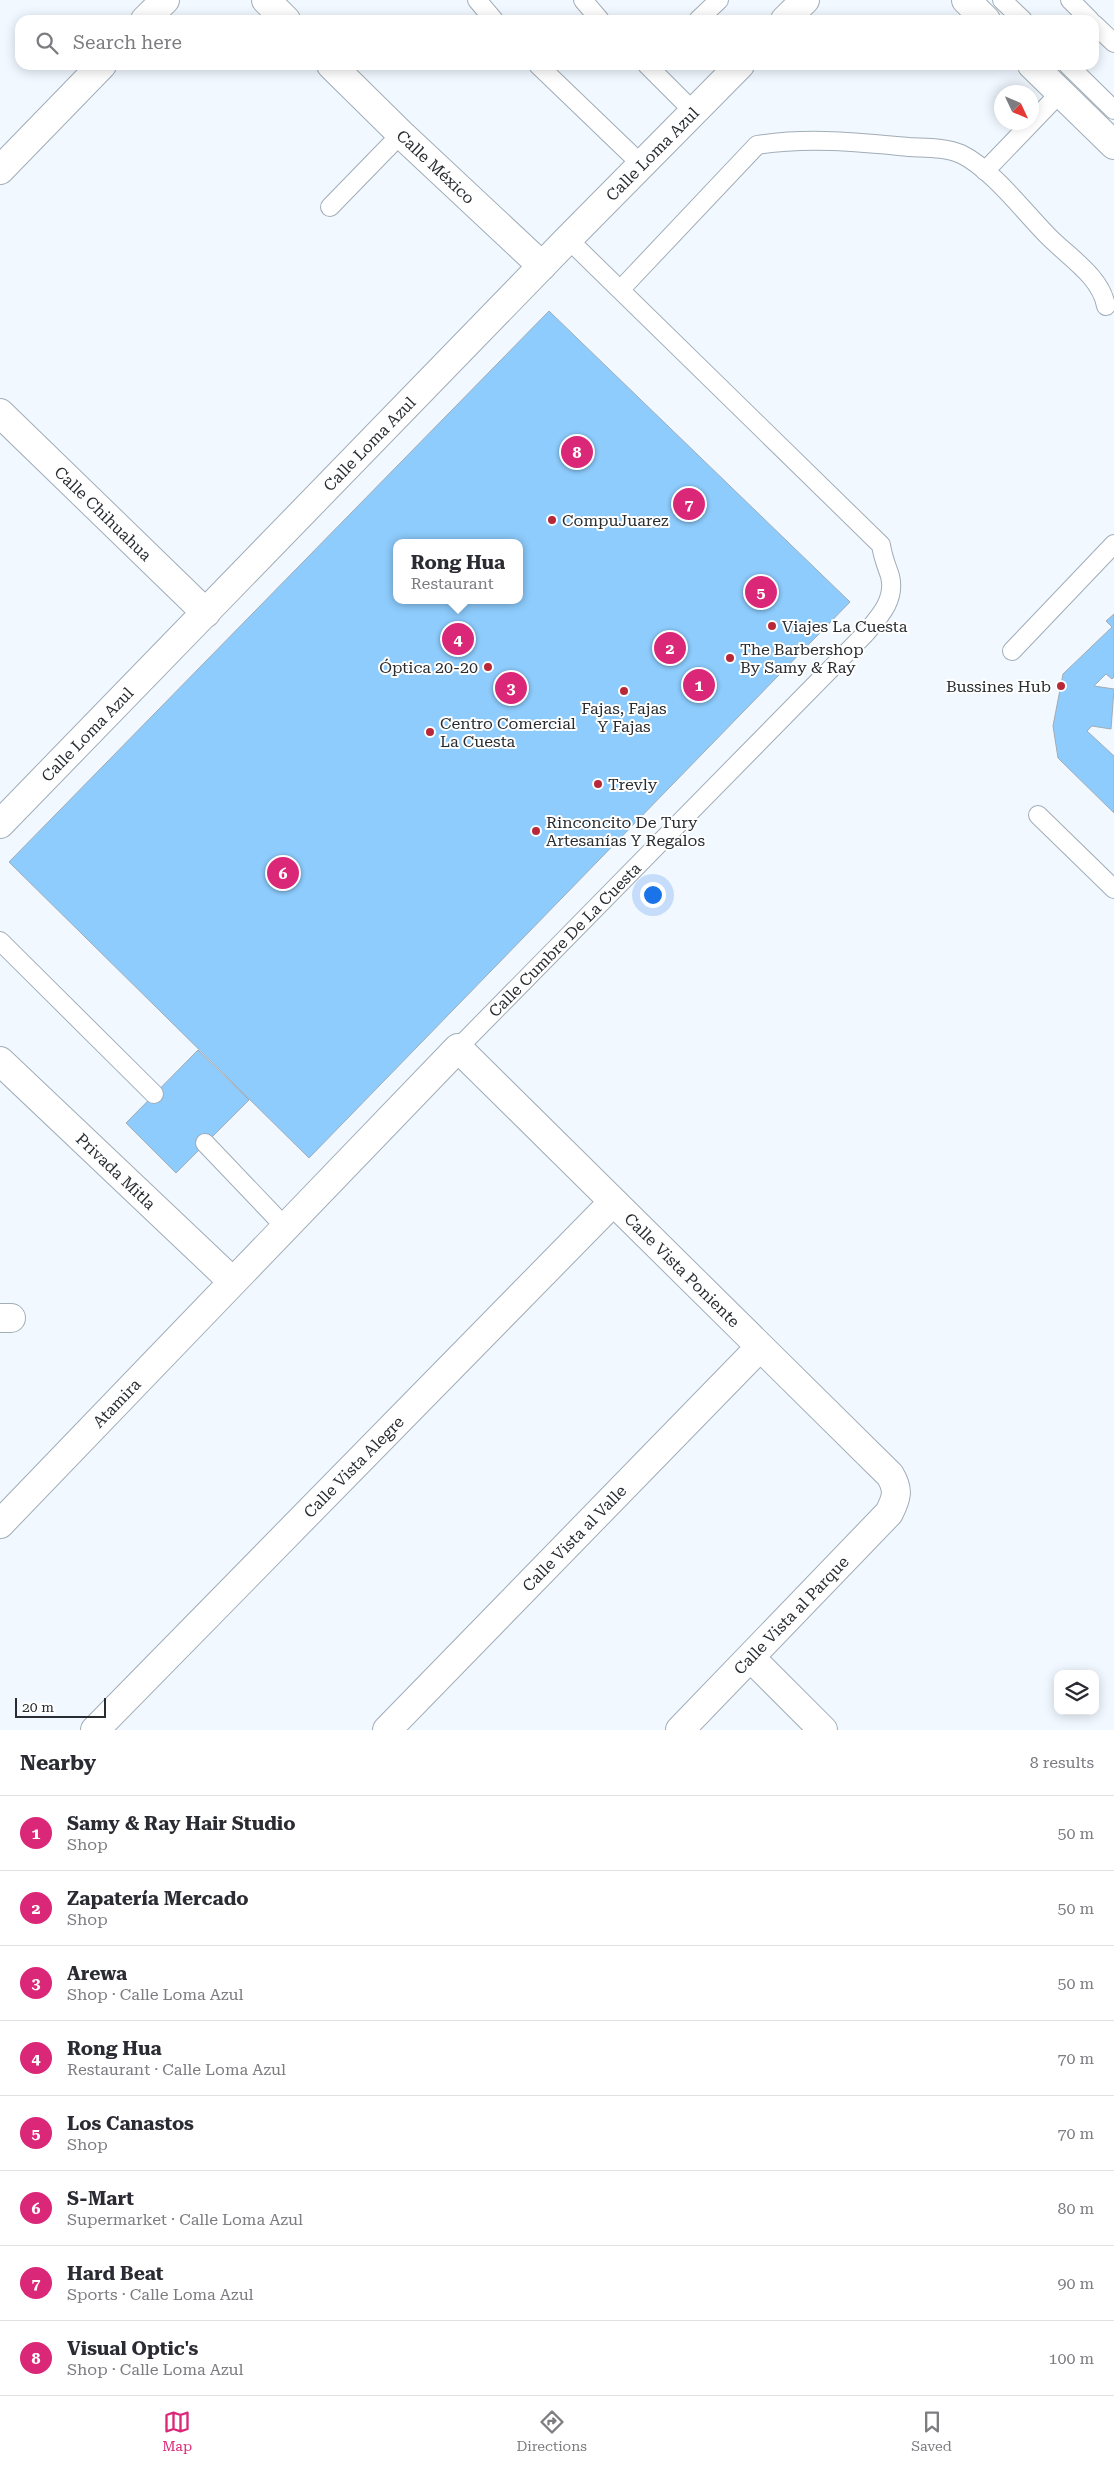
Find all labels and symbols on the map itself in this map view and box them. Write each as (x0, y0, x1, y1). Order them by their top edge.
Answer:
north arrow (994, 85, 1039, 130)
street label: Calle Loma Azul (602, 104, 703, 205)
street label: Calle México (393, 126, 479, 208)
street label: Calle Loma Azul (320, 393, 420, 495)
pin: 8 (561, 433, 593, 471)
street label: Calle Chihuahua (51, 462, 156, 565)
pin: 7 (673, 485, 705, 523)
place label: CompuJuarez (562, 511, 669, 530)
marker: CompuJuarez (546, 514, 558, 526)
pin: 5 (745, 573, 777, 611)
place label: Viajes La Cuesta (782, 617, 908, 636)
pin: 4 (442, 620, 474, 658)
marker: Viajes La Cuesta (766, 620, 778, 632)
pin: 2 (654, 629, 686, 667)
place label: The Barbershop By Samy & Ray (740, 640, 864, 677)
marker: The Barbershop By Samy & Ray (724, 652, 736, 664)
place label: Óptica 20-20 (379, 658, 478, 677)
marker: Óptica 20-20 (482, 661, 494, 673)
pin: 1 (683, 666, 715, 704)
pin: 3 (495, 669, 527, 707)
place label: Bussines Hub (946, 677, 1051, 696)
marker: Bussines Hub (1055, 680, 1067, 692)
street label: Calle Loma Azul (37, 684, 137, 786)
marker: Fajas, Fajas Y Fajas (618, 685, 630, 697)
place label: Fajas, Fajas Y Fajas (581, 699, 667, 736)
place label: Centro Comercial La Cuesta (440, 714, 576, 751)
marker: Centro Comercial La Cuesta (424, 726, 436, 738)
place label: Trevly (608, 775, 658, 794)
marker: Trevly (592, 778, 604, 790)
place label: Rinconcito De Tury Artesanías Y Regalos (546, 813, 705, 850)
marker: Rinconcito De Tury Artesanías Y Regalos (530, 825, 542, 837)
pin: 6 (267, 854, 299, 892)
street label: Calle Cumbre De La Cuesta (485, 859, 645, 1021)
your location (640, 882, 666, 908)
street label: Privada Mitla (72, 1129, 160, 1214)
street label: Calle Vista Poniente (620, 1209, 744, 1331)
street label: Atamira (89, 1375, 145, 1432)
street label: Calle Vista Alegre (300, 1412, 408, 1522)
street label: Calle Vista al Valle (518, 1481, 630, 1595)
street label: Calle Vista al Parque (730, 1552, 853, 1678)
scale bar (15, 1695, 106, 1718)

